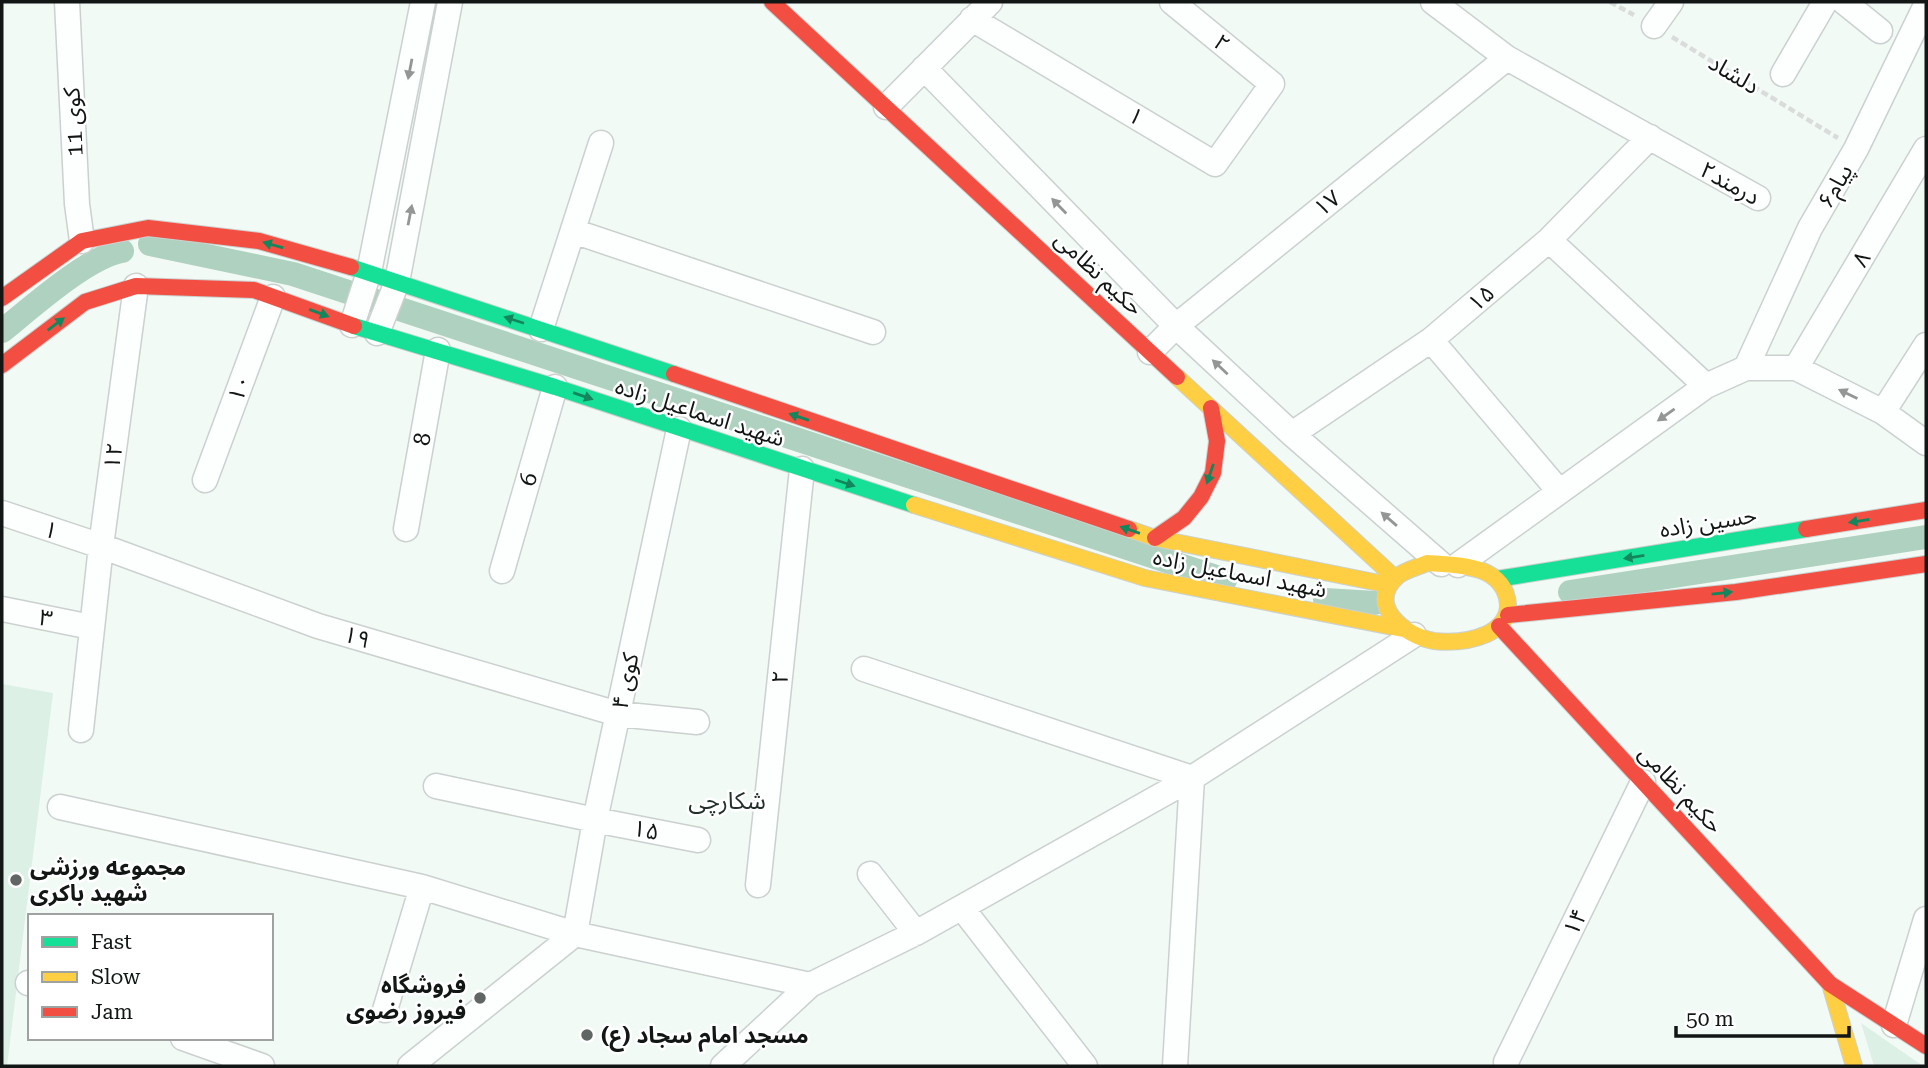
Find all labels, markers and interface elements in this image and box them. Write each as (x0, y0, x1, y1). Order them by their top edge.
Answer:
street label: ۲ (1208, 29, 1235, 58)
street label: دلشاد (1704, 49, 1764, 100)
one-way arrow (404, 58, 415, 80)
street label: کوی 11 (58, 86, 89, 157)
street label: ۱ (1123, 101, 1148, 131)
street label: درمند۲ (1695, 156, 1764, 211)
street label: ۶پیام (1812, 159, 1862, 215)
street label: ۱۷ (1309, 185, 1346, 222)
one-way arrow (1051, 199, 1068, 215)
one-way arrow (405, 204, 416, 226)
street label: حکیم نظامی (1047, 226, 1148, 323)
one-way arrow (263, 240, 284, 250)
street label: ۸ (1846, 247, 1876, 272)
street label: ۱۵ (1463, 280, 1500, 317)
one-way arrow (308, 308, 329, 319)
one-way arrow (503, 315, 524, 325)
one-way arrow (47, 317, 66, 331)
one-way arrow (1211, 359, 1229, 375)
street label: ۱۰ (222, 371, 257, 405)
street label: شهید اسماعیل زاده (612, 372, 788, 453)
one-way arrow (1838, 389, 1858, 400)
one-way arrow (572, 391, 593, 402)
one-way arrow (1657, 408, 1675, 422)
one-way arrow (788, 411, 809, 422)
street label: 8 (408, 430, 437, 448)
street label: ۱۲ (98, 441, 129, 471)
one-way arrow (1204, 464, 1215, 485)
street label: 6 (514, 469, 543, 489)
one-way arrow (835, 478, 856, 489)
street label: حسین زاده (1658, 502, 1759, 543)
one-way arrow (1380, 511, 1398, 527)
street label: ۱ (40, 516, 61, 545)
one-way arrow (1848, 516, 1870, 527)
one-way arrow (1120, 524, 1141, 535)
street label: شهید اسماعیل زاده (1151, 543, 1329, 604)
one-way arrow (1623, 552, 1645, 563)
one-way arrow (1711, 588, 1733, 599)
street label: ۳ (37, 604, 55, 633)
street label: ۱۹ (340, 621, 373, 654)
street label: کوی ۴ (606, 650, 645, 712)
street label: ۲ (766, 669, 795, 685)
street label: حکیم نظامی (1631, 740, 1728, 841)
district label: شکارچی (688, 787, 766, 816)
street label: ۱۵ (630, 815, 661, 846)
place label: مجموعه ورزشی شهید باکری (30, 854, 186, 907)
marker: مجموعه ورزشی شهید باکری (8, 872, 24, 888)
street label: ۱۴ (1558, 904, 1593, 940)
legend (28, 914, 273, 1040)
text: Fast (91, 930, 132, 954)
text: Slow (91, 965, 141, 989)
place label: فروشگاه فیروز رضوی (346, 972, 466, 1025)
marker: فروشگاه فیروز رضوی (472, 990, 488, 1006)
scale bar (1676, 995, 1849, 1038)
text: Jam (91, 1000, 133, 1024)
text: 50 m (1686, 1007, 1734, 1031)
place label: مسجد امام سجاد (ع) (601, 1022, 809, 1053)
marker: مسجد امام سجاد (ع) (579, 1027, 595, 1043)

